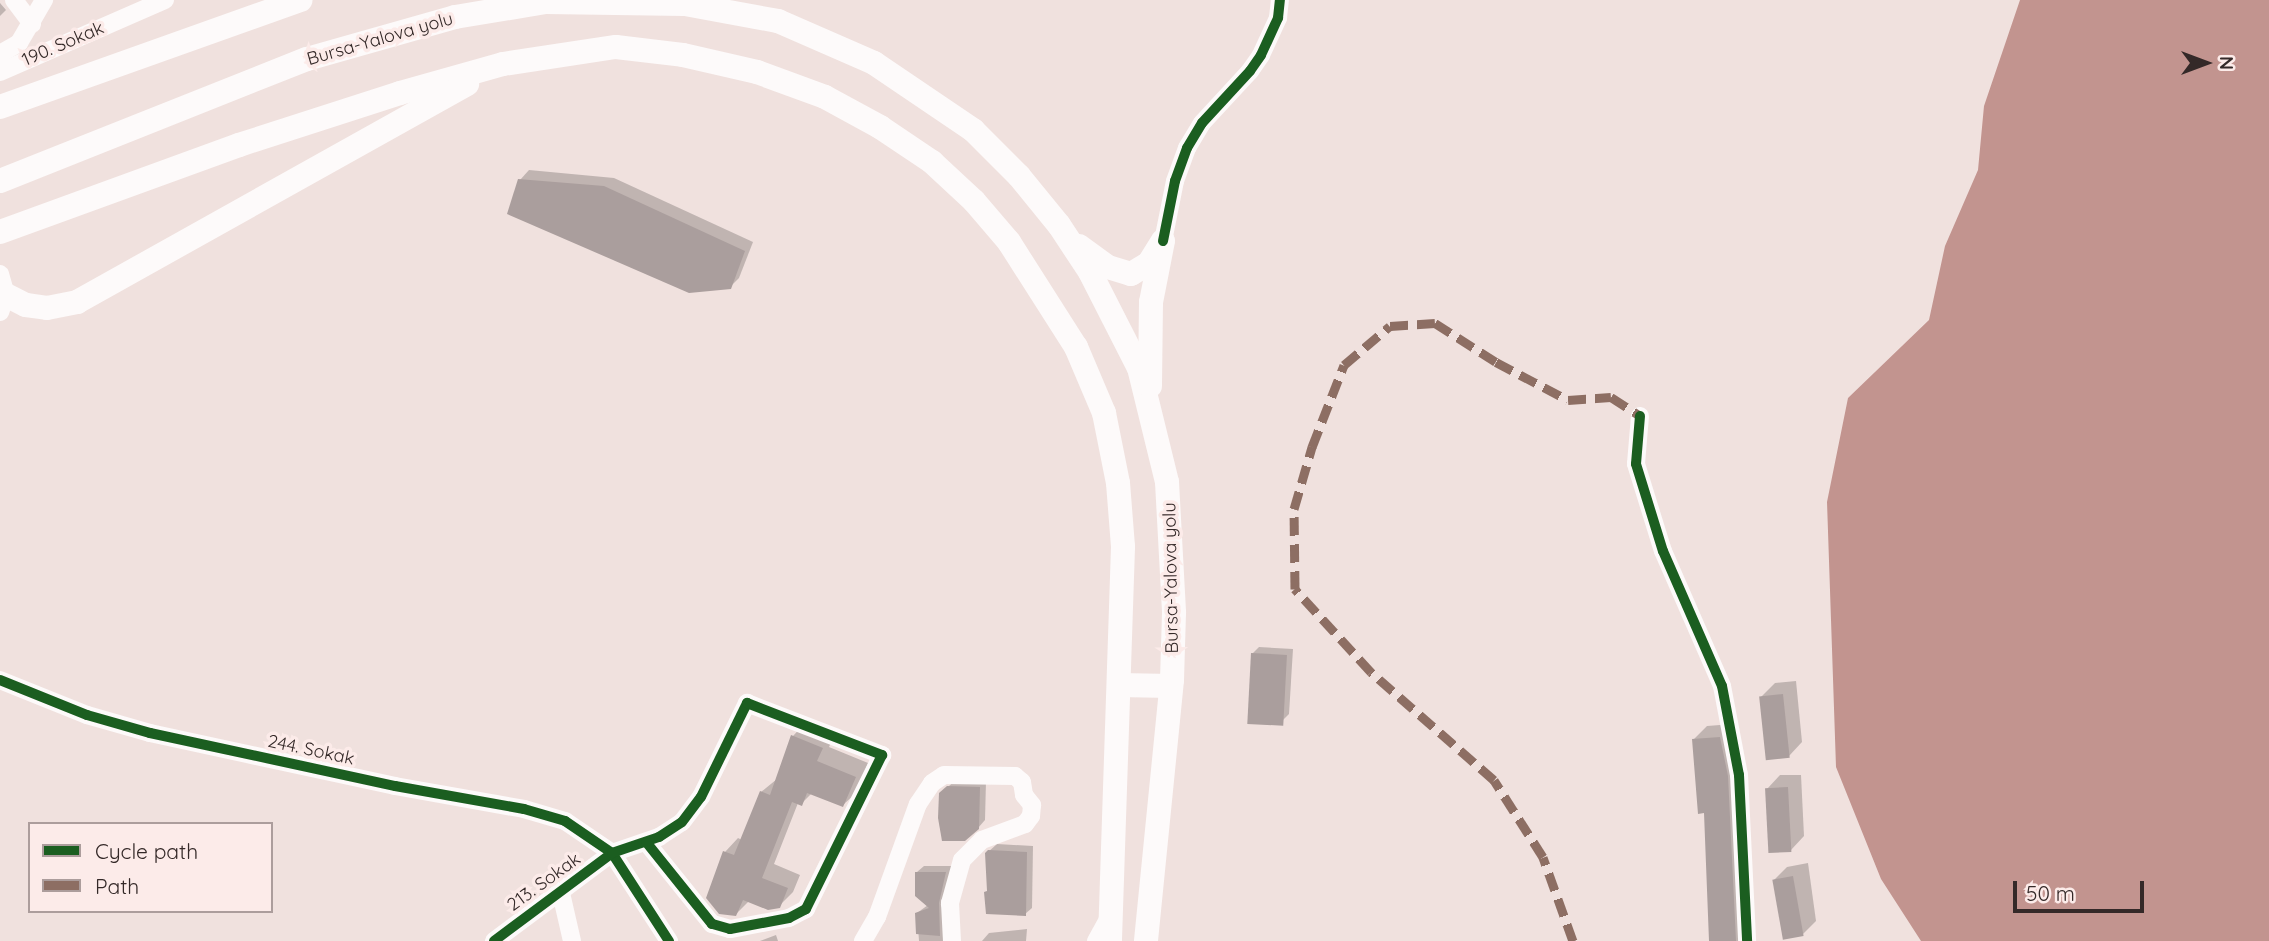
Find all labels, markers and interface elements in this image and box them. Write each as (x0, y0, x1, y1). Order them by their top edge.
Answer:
street label: Bursa-Yalova yolu (304, 8, 456, 70)
street label: 190. Sokak (19, 17, 107, 71)
north arrow (2171, 28, 2241, 98)
text: N (2215, 56, 2239, 70)
street label: Bursa-Yalova yolu (1159, 502, 1183, 654)
street label: 244. Sokak (266, 730, 356, 770)
legend (28, 822, 273, 913)
text: Cycle path (95, 838, 198, 864)
street label: 213. Sokak (503, 848, 585, 916)
scale bar (2017, 867, 2148, 911)
text: Path (95, 873, 139, 899)
text: 50 m (2026, 880, 2075, 906)

